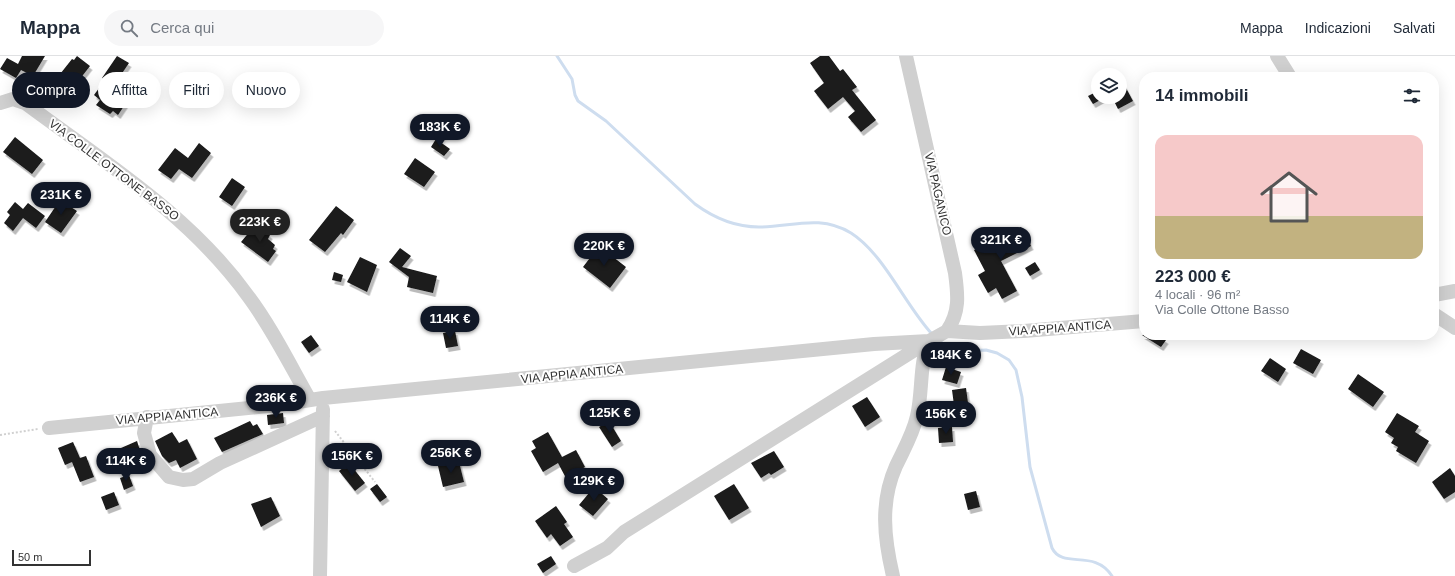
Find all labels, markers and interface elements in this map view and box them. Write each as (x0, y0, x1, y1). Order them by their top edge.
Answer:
search box (104, 10, 384, 46)
text: Mappa (20, 17, 80, 38)
icon: search (118, 17, 140, 39)
text: Cerca qui (150, 19, 214, 36)
text: Mappa (1240, 20, 1283, 36)
text: Indicazioni (1305, 20, 1371, 36)
text: Salvati (1393, 20, 1435, 36)
map controls (1091, 68, 1127, 104)
button: layers (1091, 68, 1127, 104)
chip: Compra (12, 72, 90, 108)
chip: Affitta (98, 72, 161, 108)
chip: Filtri (169, 72, 224, 108)
chip: Nuovo (232, 72, 300, 108)
icon: filters (1401, 85, 1423, 107)
text: 14 immobili (1155, 86, 1249, 105)
pin: 183K € (407, 114, 473, 148)
street label: VIA COLLE OTTONE BASSO (46, 117, 182, 223)
text: 183K € (419, 119, 461, 134)
street label: VIA PAGANICO (922, 151, 954, 237)
icon: home (1253, 161, 1325, 233)
pin: 231K € (28, 182, 94, 216)
text: 231K € (40, 187, 82, 202)
pin: 223K € (227, 209, 293, 243)
text: 223K € (239, 214, 281, 229)
pin: 321K € (968, 227, 1034, 261)
text: 321K € (980, 232, 1022, 247)
pin: 220K € (571, 233, 637, 267)
text: 220K € (583, 238, 625, 253)
text: 223 000 € (1155, 267, 1231, 286)
text: 4 locali · 96 m² (1155, 287, 1240, 302)
text: Via Colle Ottone Basso (1155, 302, 1289, 317)
pin: 114K € (417, 306, 483, 340)
text: 114K € (429, 311, 471, 326)
street label: VIA APPIA ANTICA (1008, 317, 1112, 339)
pin: 184K € (918, 342, 984, 376)
text: 184K € (930, 347, 972, 362)
street label: VIA APPIA ANTICA (520, 362, 624, 386)
pin: 236K € (243, 385, 309, 419)
text: 236K € (255, 390, 297, 405)
pin: 125K € (577, 400, 643, 434)
pin: 156K € (913, 401, 979, 435)
street label: VIA APPIA ANTICA (115, 405, 219, 427)
text: 125K € (589, 405, 631, 420)
text: 156K € (925, 406, 967, 421)
pin: 256K € (418, 440, 484, 474)
pin: 156K € (319, 443, 385, 477)
text: 256K € (430, 445, 472, 460)
pin: 114K € (93, 448, 159, 482)
text: 156K € (331, 448, 373, 463)
text: 114K € (105, 453, 147, 468)
pin: 129K € (561, 468, 627, 502)
text: 129K € (573, 473, 615, 488)
scale bar (12, 548, 91, 567)
text: 50 m (18, 551, 42, 563)

